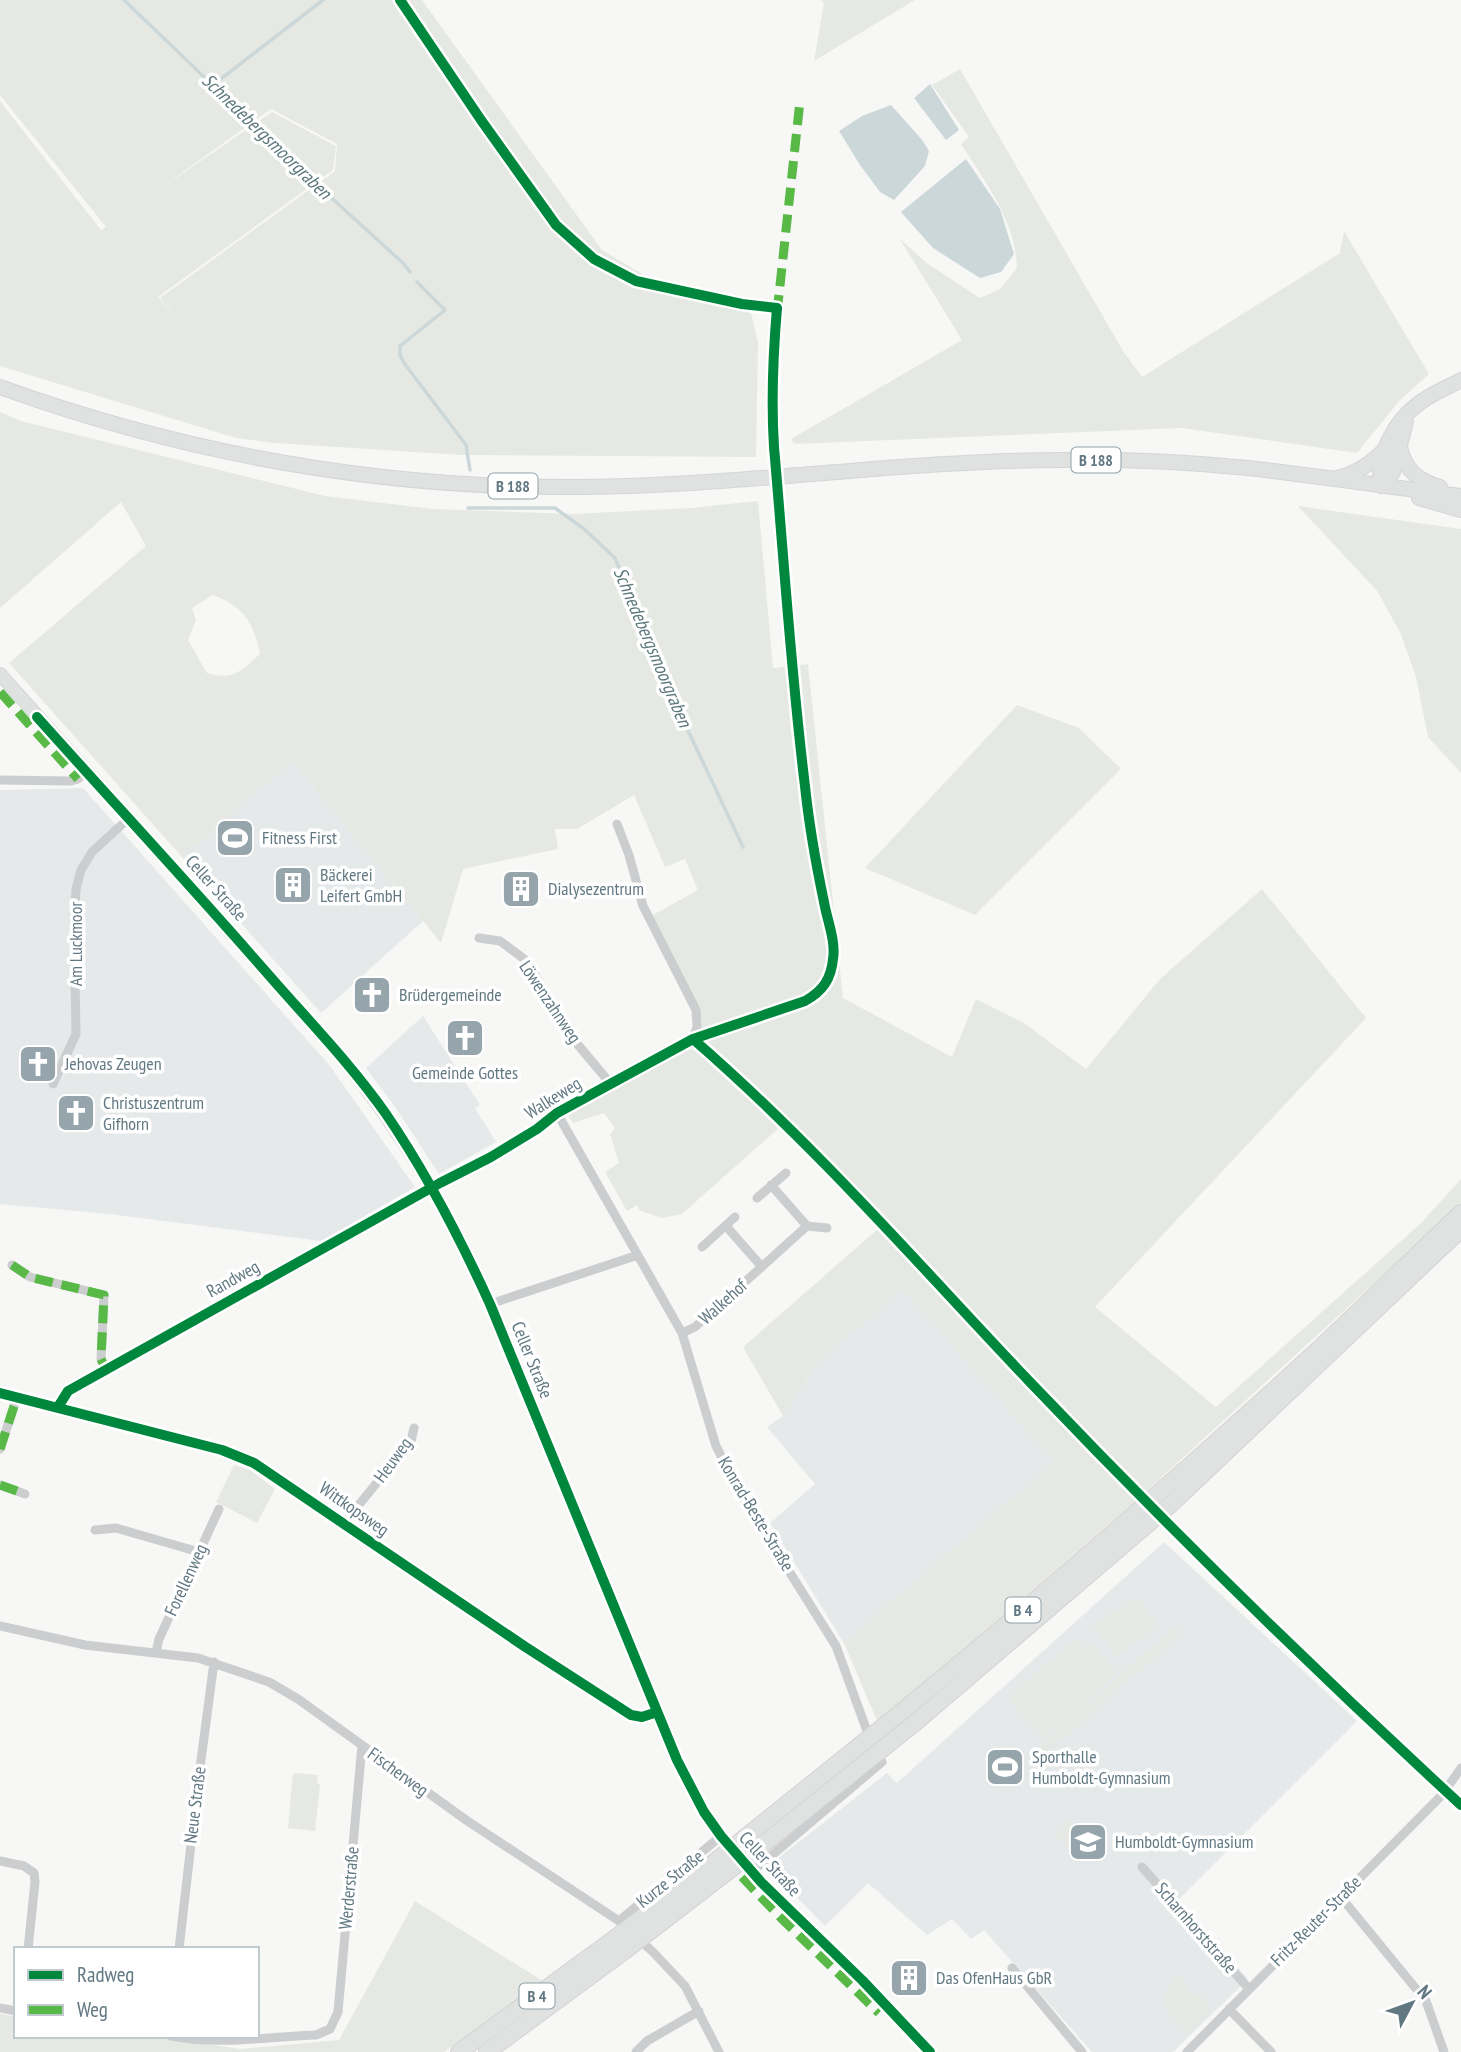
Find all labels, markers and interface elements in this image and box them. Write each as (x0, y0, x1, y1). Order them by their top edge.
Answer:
water label: Schnedebergsmoorgraben (197, 68, 338, 205)
road number: B 188 (1072, 447, 1120, 472)
road number: B 188 (489, 474, 538, 499)
water label: Schnedebergsmoorgraben (609, 564, 698, 732)
sports icon: Fitness First (214, 817, 256, 859)
place label: Fitness First (262, 826, 337, 849)
street label: Celler Straße (181, 850, 252, 925)
place label: Bäckerei Leifert GmbH (320, 863, 402, 907)
building icon: Bäckerei Leifert GmbH (272, 864, 314, 906)
building icon: Dialysezentrum (500, 868, 542, 910)
place label: Dialysezentrum (548, 877, 644, 900)
street label: Am Luckmoor (64, 902, 87, 986)
street label: Löwenzahnweg (514, 956, 587, 1048)
church icon: Brüdergemeinde (351, 974, 393, 1016)
place label: Brüdergemeinde (399, 983, 502, 1006)
church icon: Gemeinde Gottes (444, 1017, 486, 1059)
church icon: Jehovas Zeugen (17, 1043, 59, 1085)
place label: Jehovas Zeugen (64, 1052, 162, 1075)
place label: Gemeinde Gottes (412, 1061, 518, 1084)
street label: Walkeweg (520, 1071, 585, 1124)
place label: Christuszentrum Gifhorn (103, 1091, 204, 1135)
church icon: Christuszentrum Gifhorn (55, 1092, 97, 1134)
street label: Randweg (202, 1255, 263, 1302)
street label: Walkehof (694, 1273, 753, 1329)
street label: Celler Straße (507, 1318, 558, 1402)
street label: Heuweg (368, 1433, 417, 1487)
street label: Konrad-Beste-Straße (713, 1452, 800, 1575)
street label: Wittkopsweg (315, 1476, 394, 1541)
street label: Forellenweg (159, 1540, 212, 1619)
road number: B 4 (1006, 1598, 1040, 1622)
street label: Fischerweg (363, 1742, 433, 1801)
place label: Sporthalle Humboldt-Gymnasium (1032, 1745, 1171, 1789)
sports icon: Sporthalle Humboldt-Gymnasium (984, 1746, 1026, 1788)
street label: Neue Straße (178, 1765, 211, 1845)
school or university icon: Humboldt-Gymnasium (1067, 1821, 1109, 1863)
street label: Celler Straße (734, 1826, 806, 1901)
place label: Humboldt-Gymnasium (1115, 1830, 1254, 1853)
street label: Werderstraße (333, 1845, 364, 1930)
street label: Kurze Straße (631, 1845, 708, 1913)
street label: Fritz-Reuter-Straße (1265, 1870, 1366, 1971)
street label: Scharnhorststraße (1151, 1877, 1242, 1978)
legend (14, 1947, 259, 2038)
building icon: Das OfenHaus GbR (888, 1957, 930, 1999)
text: Radweg (77, 1961, 134, 1988)
place label: Das OfenHaus GbR (936, 1966, 1052, 1989)
north arrow (1377, 1968, 1447, 2038)
text: N (1412, 1980, 1437, 2004)
road number: B 4 (520, 1984, 554, 2008)
text: Weg (77, 1996, 108, 2023)

